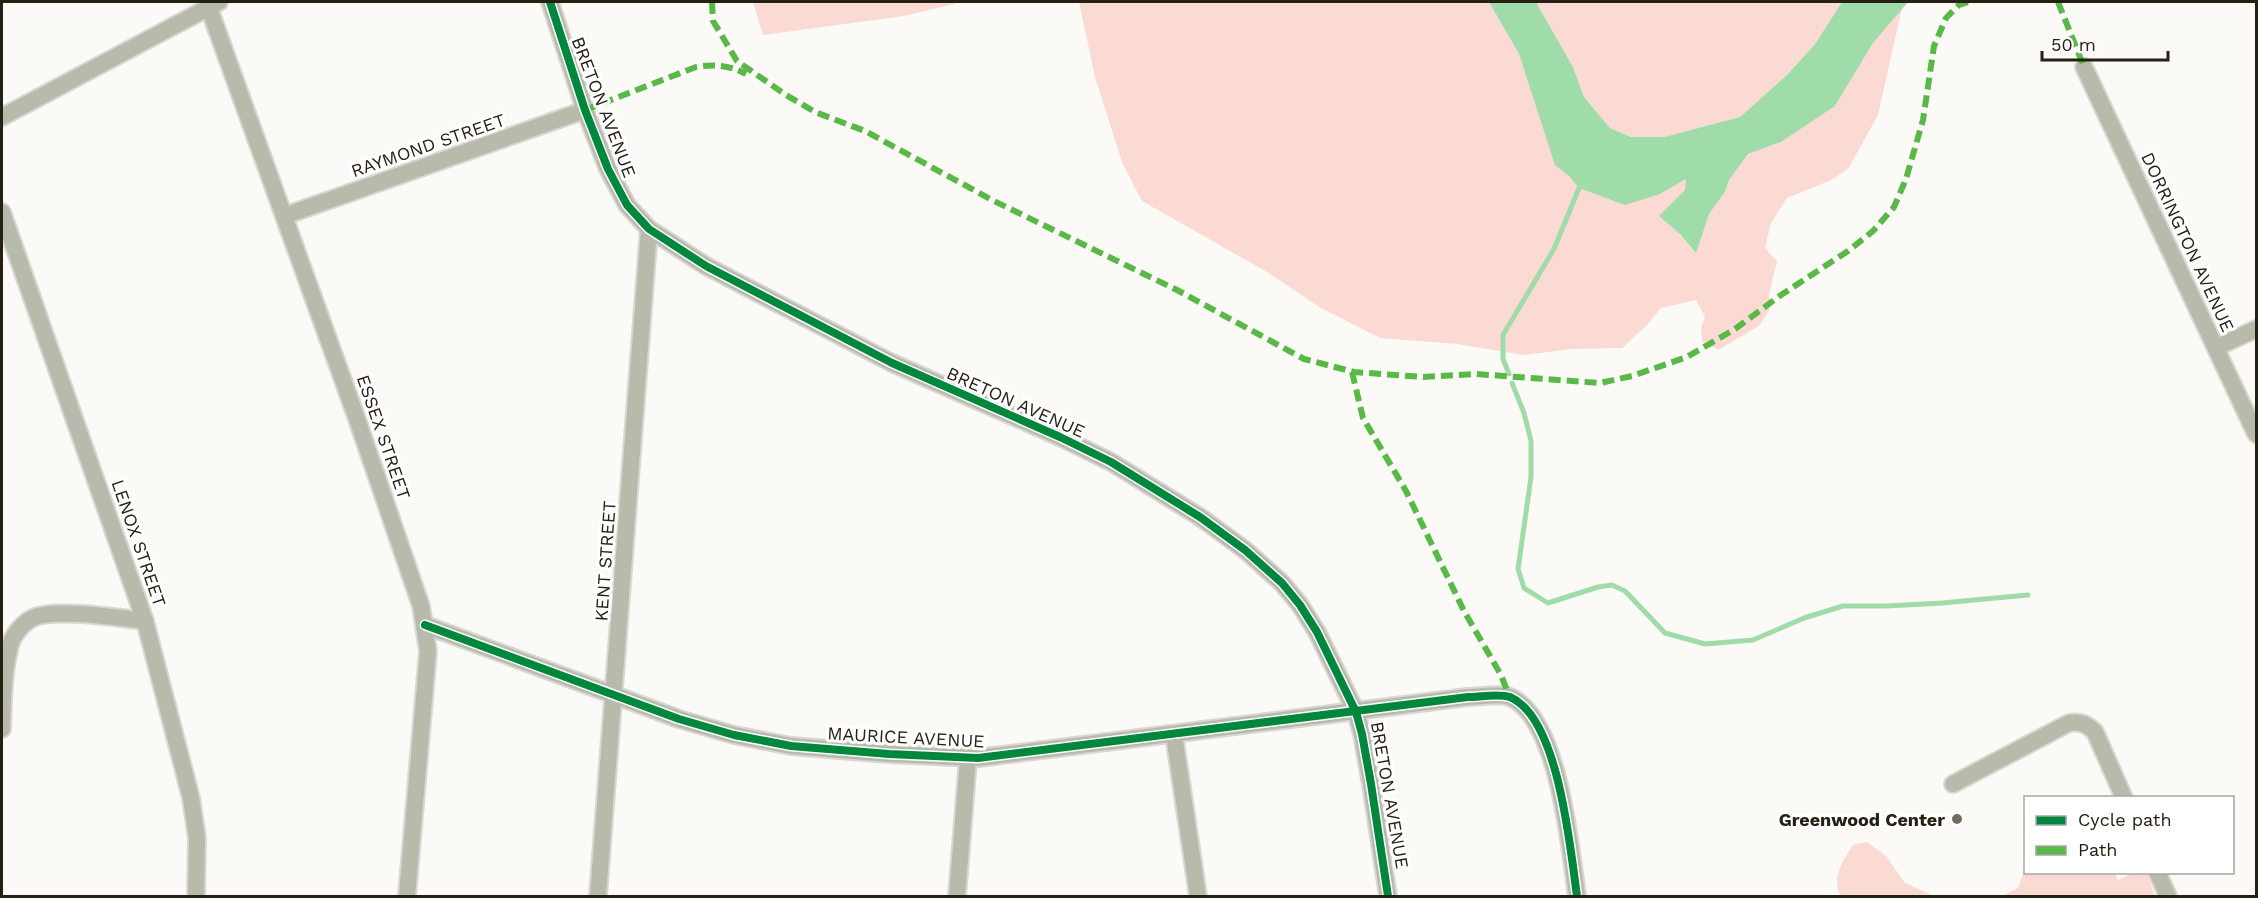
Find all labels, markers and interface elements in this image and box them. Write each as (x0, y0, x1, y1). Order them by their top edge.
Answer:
scale bar (2042, 24, 2168, 62)
street label: BRETON AVENUE (567, 34, 641, 180)
text: 50 m (2051, 34, 2096, 55)
street label: RAYMOND STREET (348, 109, 508, 181)
street label: DORRINGTON AVENUE (2137, 149, 2239, 335)
street label: BRETON AVENUE (944, 362, 1088, 442)
street label: ESSEX STREET (353, 372, 415, 502)
street label: LENOX STREET (107, 477, 171, 609)
street label: KENT STREET (590, 500, 620, 622)
street label: BRETON AVENUE (1367, 720, 1413, 870)
street label: MAURICE AVENUE (827, 722, 985, 752)
legend (2024, 796, 2234, 874)
place label: Greenwood Center (1779, 809, 1945, 830)
text: Cycle path (2078, 809, 2172, 830)
marker: Greenwood Center (1950, 812, 1964, 826)
text: Path (2078, 839, 2118, 860)

